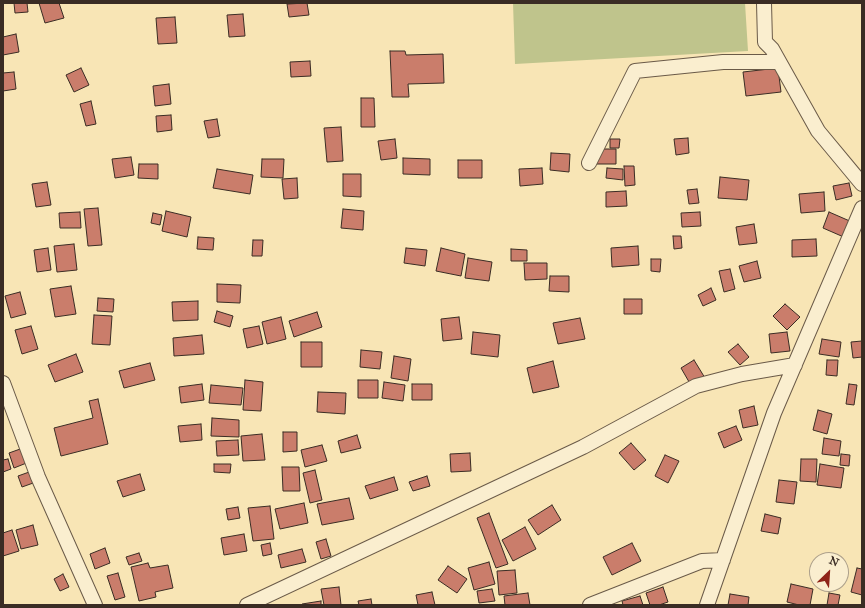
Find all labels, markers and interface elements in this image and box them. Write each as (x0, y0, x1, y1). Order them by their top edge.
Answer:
north arrow (809, 552, 849, 592)
text: N (827, 554, 841, 569)

